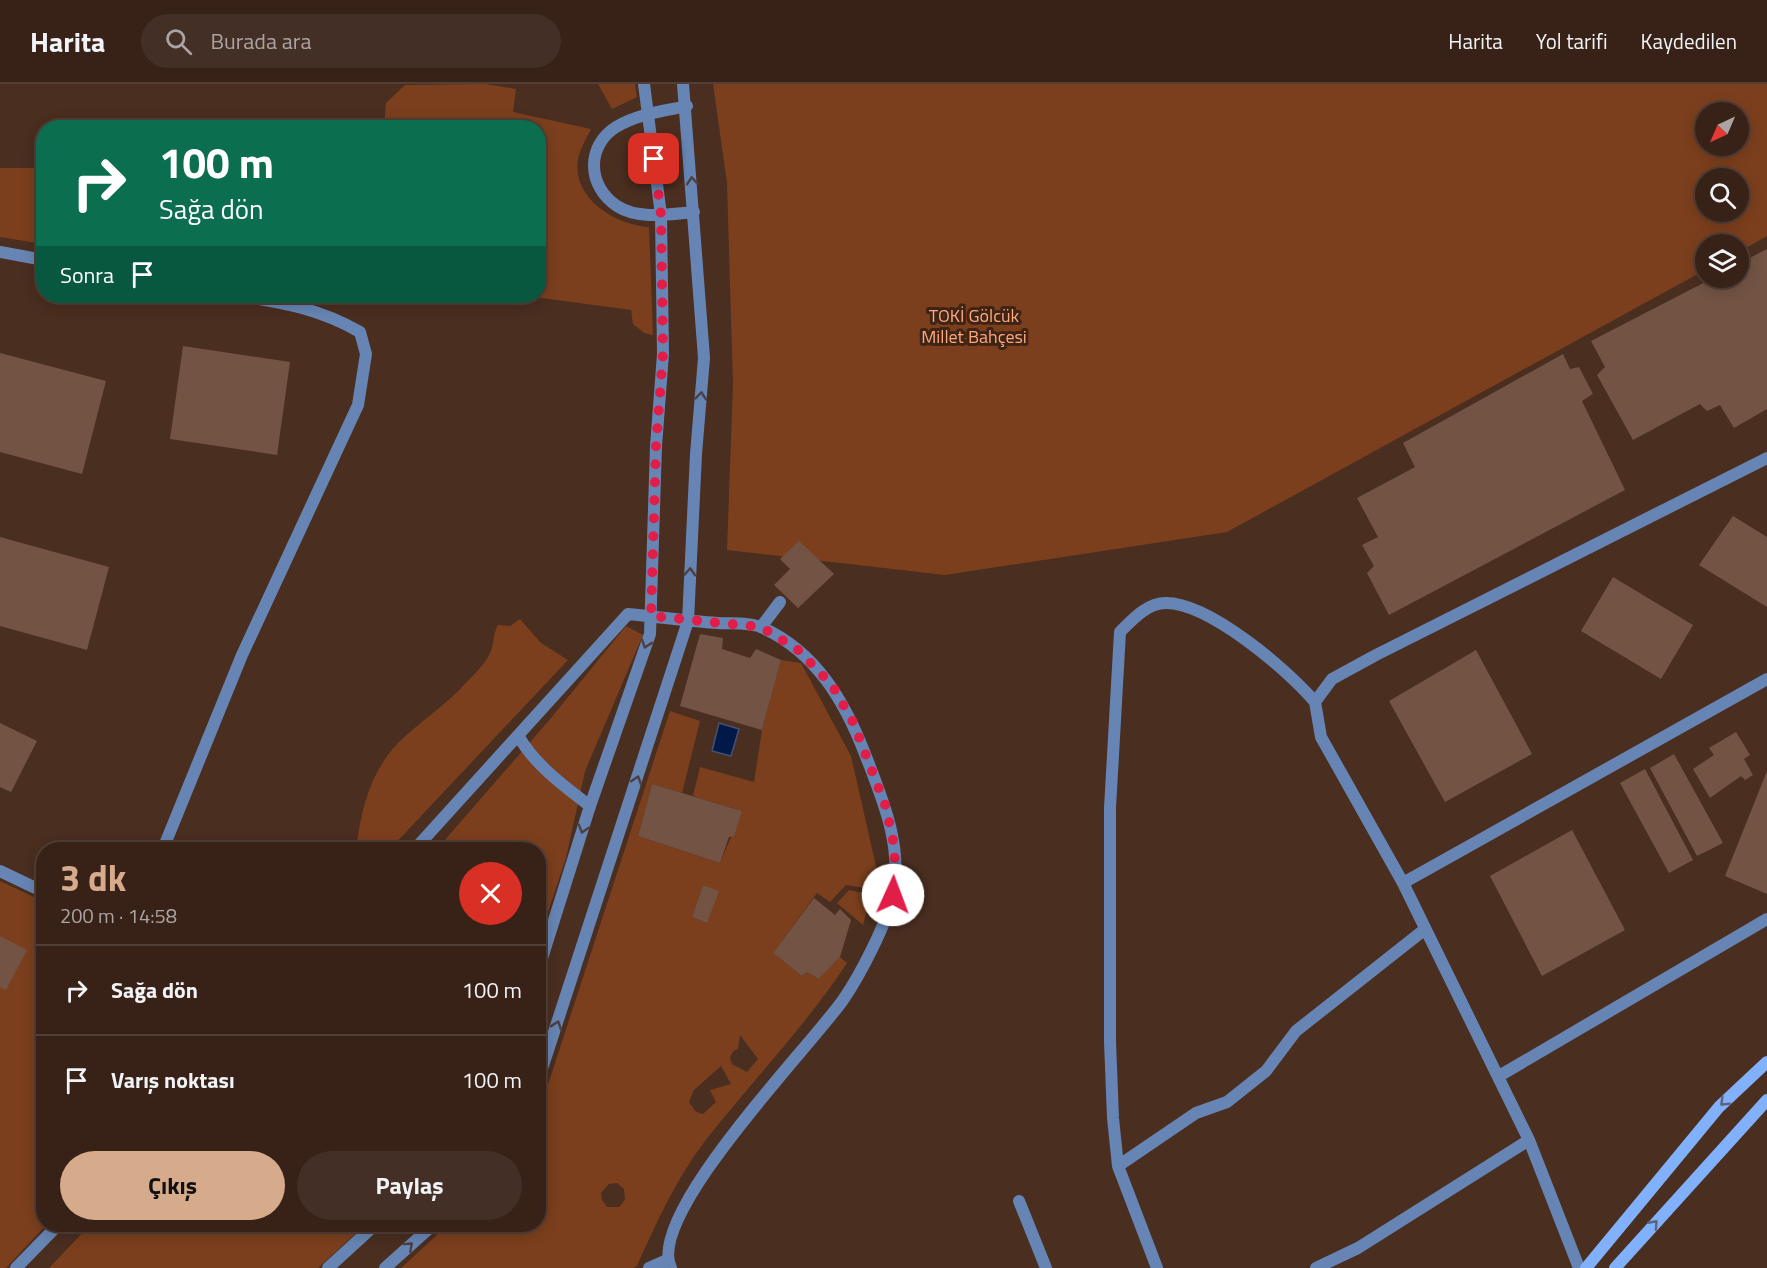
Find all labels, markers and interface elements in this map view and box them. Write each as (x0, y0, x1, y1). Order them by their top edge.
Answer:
search box (141, 14, 561, 68)
text: Harita (30, 20, 105, 63)
text: Burada ara (210, 24, 311, 58)
icon: search (162, 25, 195, 58)
text: Harita (1448, 25, 1503, 57)
text: Yol tarifi (1536, 25, 1608, 57)
text: Kaydedilen (1641, 25, 1737, 57)
north arrow (1695, 102, 1749, 156)
map controls (1695, 102, 1749, 288)
text: 100 m (159, 130, 274, 194)
pin (628, 133, 679, 184)
icon: arrive (637, 142, 670, 175)
icon: right (60, 144, 138, 222)
button: search (1695, 168, 1749, 222)
one-way arrow (685, 176, 698, 185)
text: Sağa dön (159, 188, 264, 229)
button: layers (1695, 234, 1749, 288)
text: Sonra (60, 258, 114, 292)
icon: arrive (126, 258, 159, 291)
park label: TOKİ Gölcük Millet Bahçesi (921, 302, 1027, 350)
one-way arrow (694, 391, 707, 400)
one-way arrow (684, 568, 697, 577)
one-way arrow (641, 638, 654, 649)
one-way arrow (629, 775, 642, 786)
one-way arrow (578, 823, 590, 834)
text: 3 dk (60, 850, 126, 905)
button: close (459, 862, 522, 925)
position arrow (861, 863, 925, 927)
text: 200 m · 14:58 (60, 900, 177, 931)
text: Sağa dön (111, 973, 198, 1007)
text: 100 m (462, 973, 522, 1007)
icon: right (60, 974, 93, 1007)
one-way arrow (550, 1021, 562, 1031)
text: Varış noktası (111, 1063, 235, 1097)
text: 100 m (462, 1063, 522, 1097)
icon: arrive (60, 1064, 93, 1097)
one-way arrow (1721, 1095, 1732, 1106)
button: Çıkış (60, 1151, 285, 1220)
button: Paylaş (297, 1151, 522, 1220)
one-way arrow (1647, 1220, 1658, 1231)
one-way arrow (403, 1242, 413, 1253)

